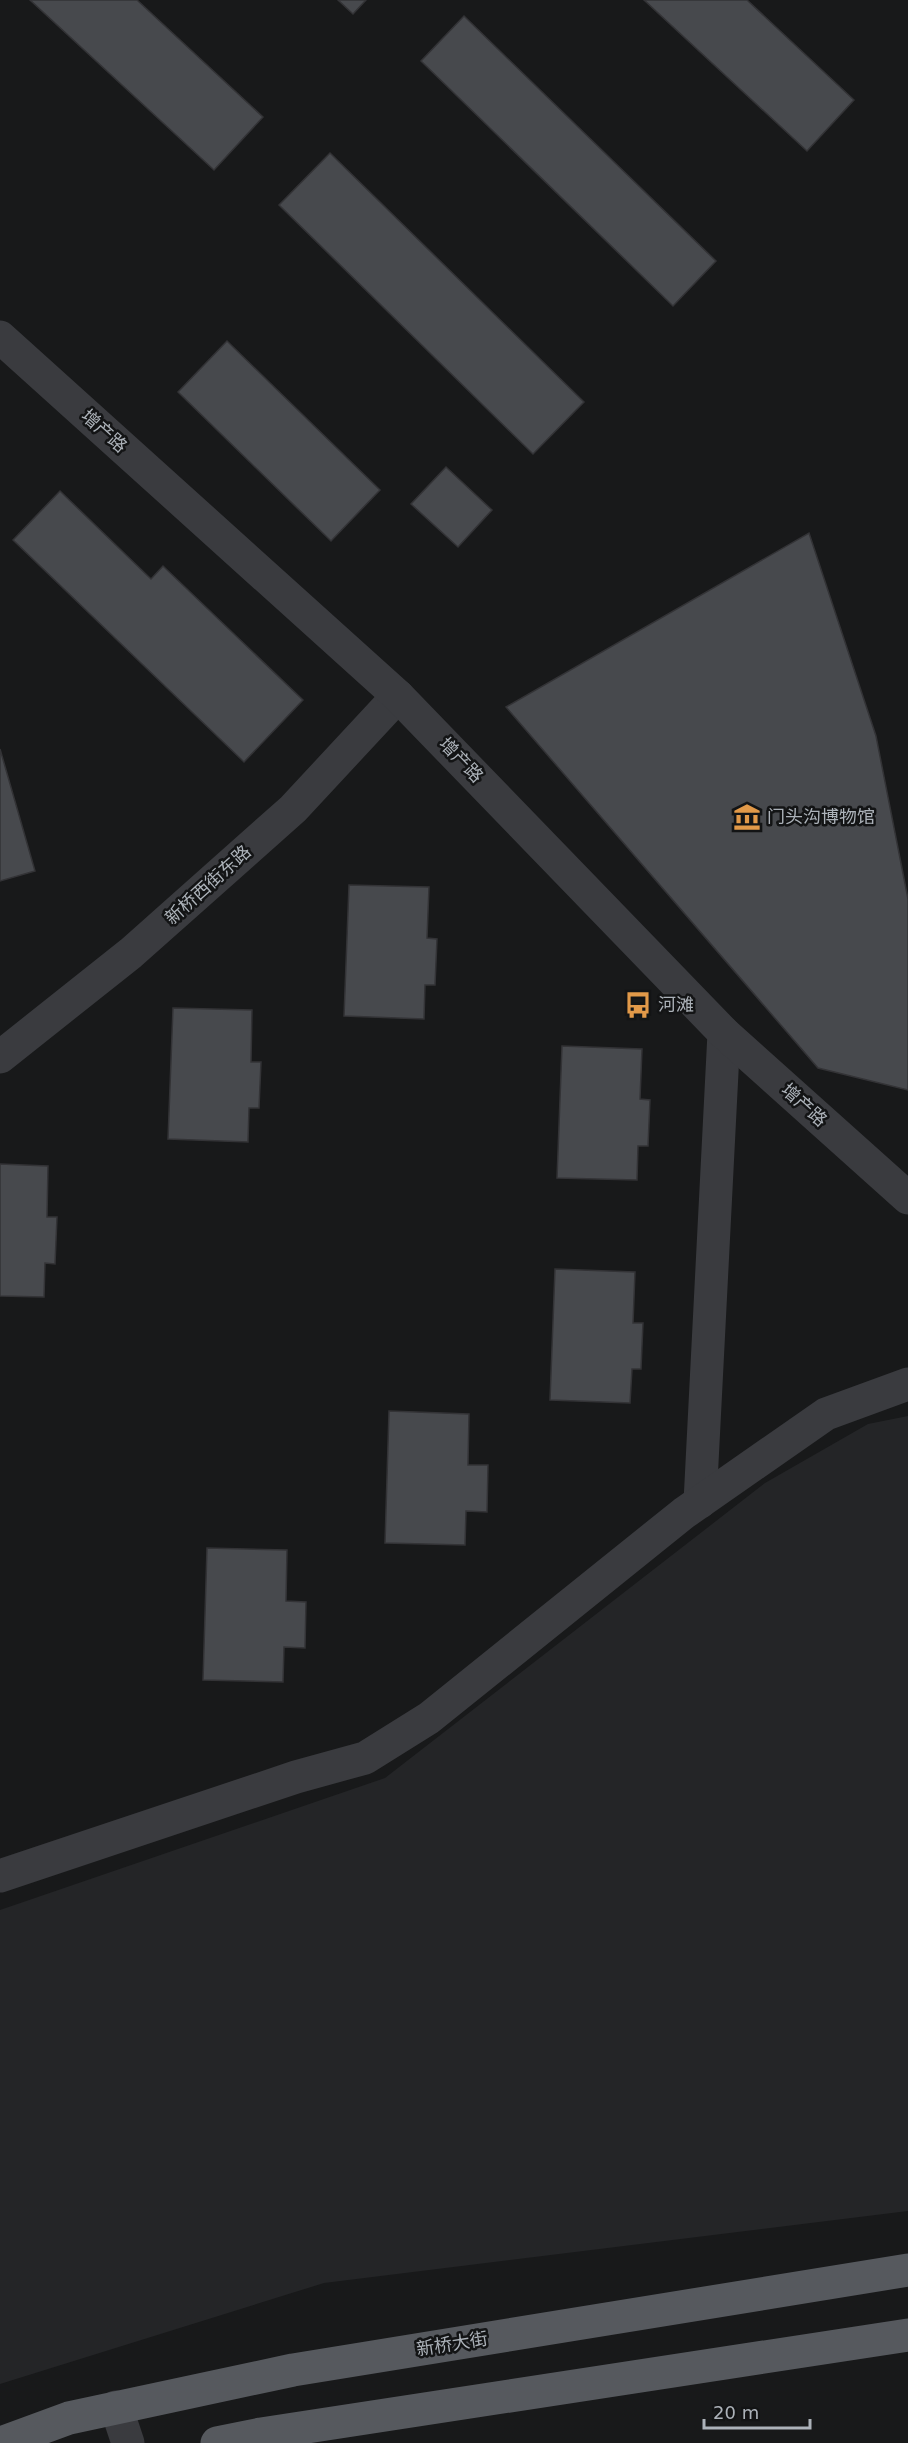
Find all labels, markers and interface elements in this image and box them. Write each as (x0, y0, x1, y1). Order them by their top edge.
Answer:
street label: 增产路 (77, 405, 131, 456)
street label: 增产路 (435, 733, 488, 786)
museum icon: 门头沟博物馆 (732, 802, 762, 832)
place label: 门头沟博物馆 (767, 806, 875, 827)
street label: 新桥西街东路 (161, 841, 255, 929)
bus stop icon: 河滩 (623, 990, 653, 1020)
place label: 河滩 (658, 994, 694, 1015)
street label: 增产路 (777, 1079, 831, 1130)
street label: 新桥大街 (415, 2328, 489, 2360)
scale bar (704, 2392, 810, 2430)
text: 20 m (713, 2402, 759, 2423)

